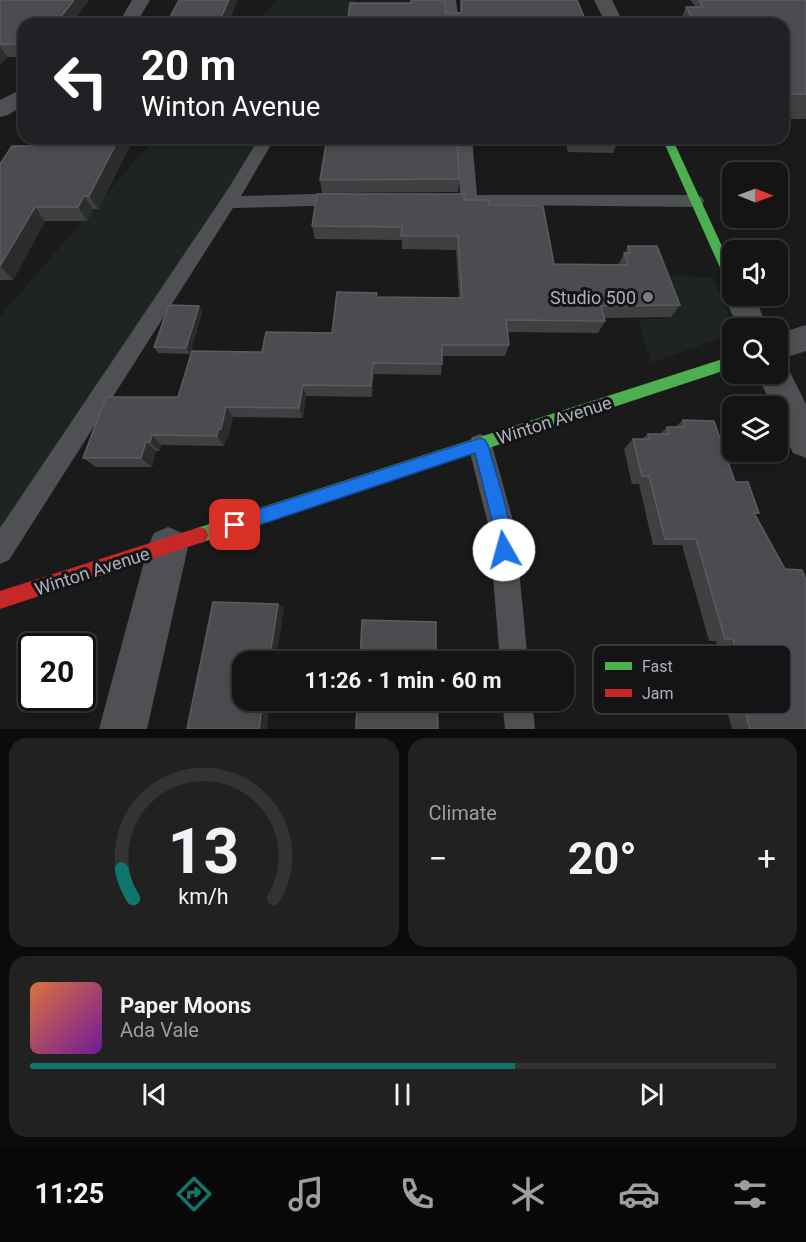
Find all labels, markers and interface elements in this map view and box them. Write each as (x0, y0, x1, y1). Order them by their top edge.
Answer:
text: 20 m (141, 41, 236, 90)
icon: left (42, 42, 120, 120)
text: Winton Avenue (141, 91, 320, 123)
north arrow (722, 162, 788, 228)
map controls (722, 162, 788, 462)
button: sound (722, 240, 788, 306)
place label: Studio 500 (550, 287, 636, 308)
marker: Studio 500 (641, 290, 655, 304)
button: search (722, 318, 788, 384)
street label: Winton Avenue (494, 392, 614, 448)
button: layers (722, 396, 788, 462)
pin (209, 499, 260, 550)
icon: arrive (218, 508, 251, 541)
position arrow (472, 518, 536, 582)
street label: Winton Avenue (32, 543, 152, 599)
speed limit sign: 20 (18, 633, 96, 711)
legend (593, 645, 791, 714)
text: Fast (642, 657, 673, 676)
text: 11:26 · 1 min · 60 m (305, 668, 501, 693)
text: Jam (642, 684, 674, 703)
text: Climate (429, 801, 497, 825)
text: 13 (168, 815, 240, 888)
text: 20° (568, 832, 637, 885)
text: − (429, 839, 447, 878)
text: + (757, 839, 776, 878)
text: km/h (179, 885, 229, 910)
text: Paper Moons (120, 993, 251, 1018)
text: Ada Vale (120, 1018, 199, 1042)
icon: previous (138, 1078, 171, 1111)
icon: pause (386, 1078, 419, 1111)
icon: next (635, 1078, 668, 1111)
icon: directions (173, 1173, 215, 1215)
icon: music (285, 1173, 327, 1215)
icon: phone (396, 1173, 438, 1215)
icon: climate (507, 1173, 549, 1215)
icon: car (618, 1173, 660, 1215)
icon: filters (729, 1173, 771, 1215)
text: 11:25 (35, 1178, 104, 1210)

